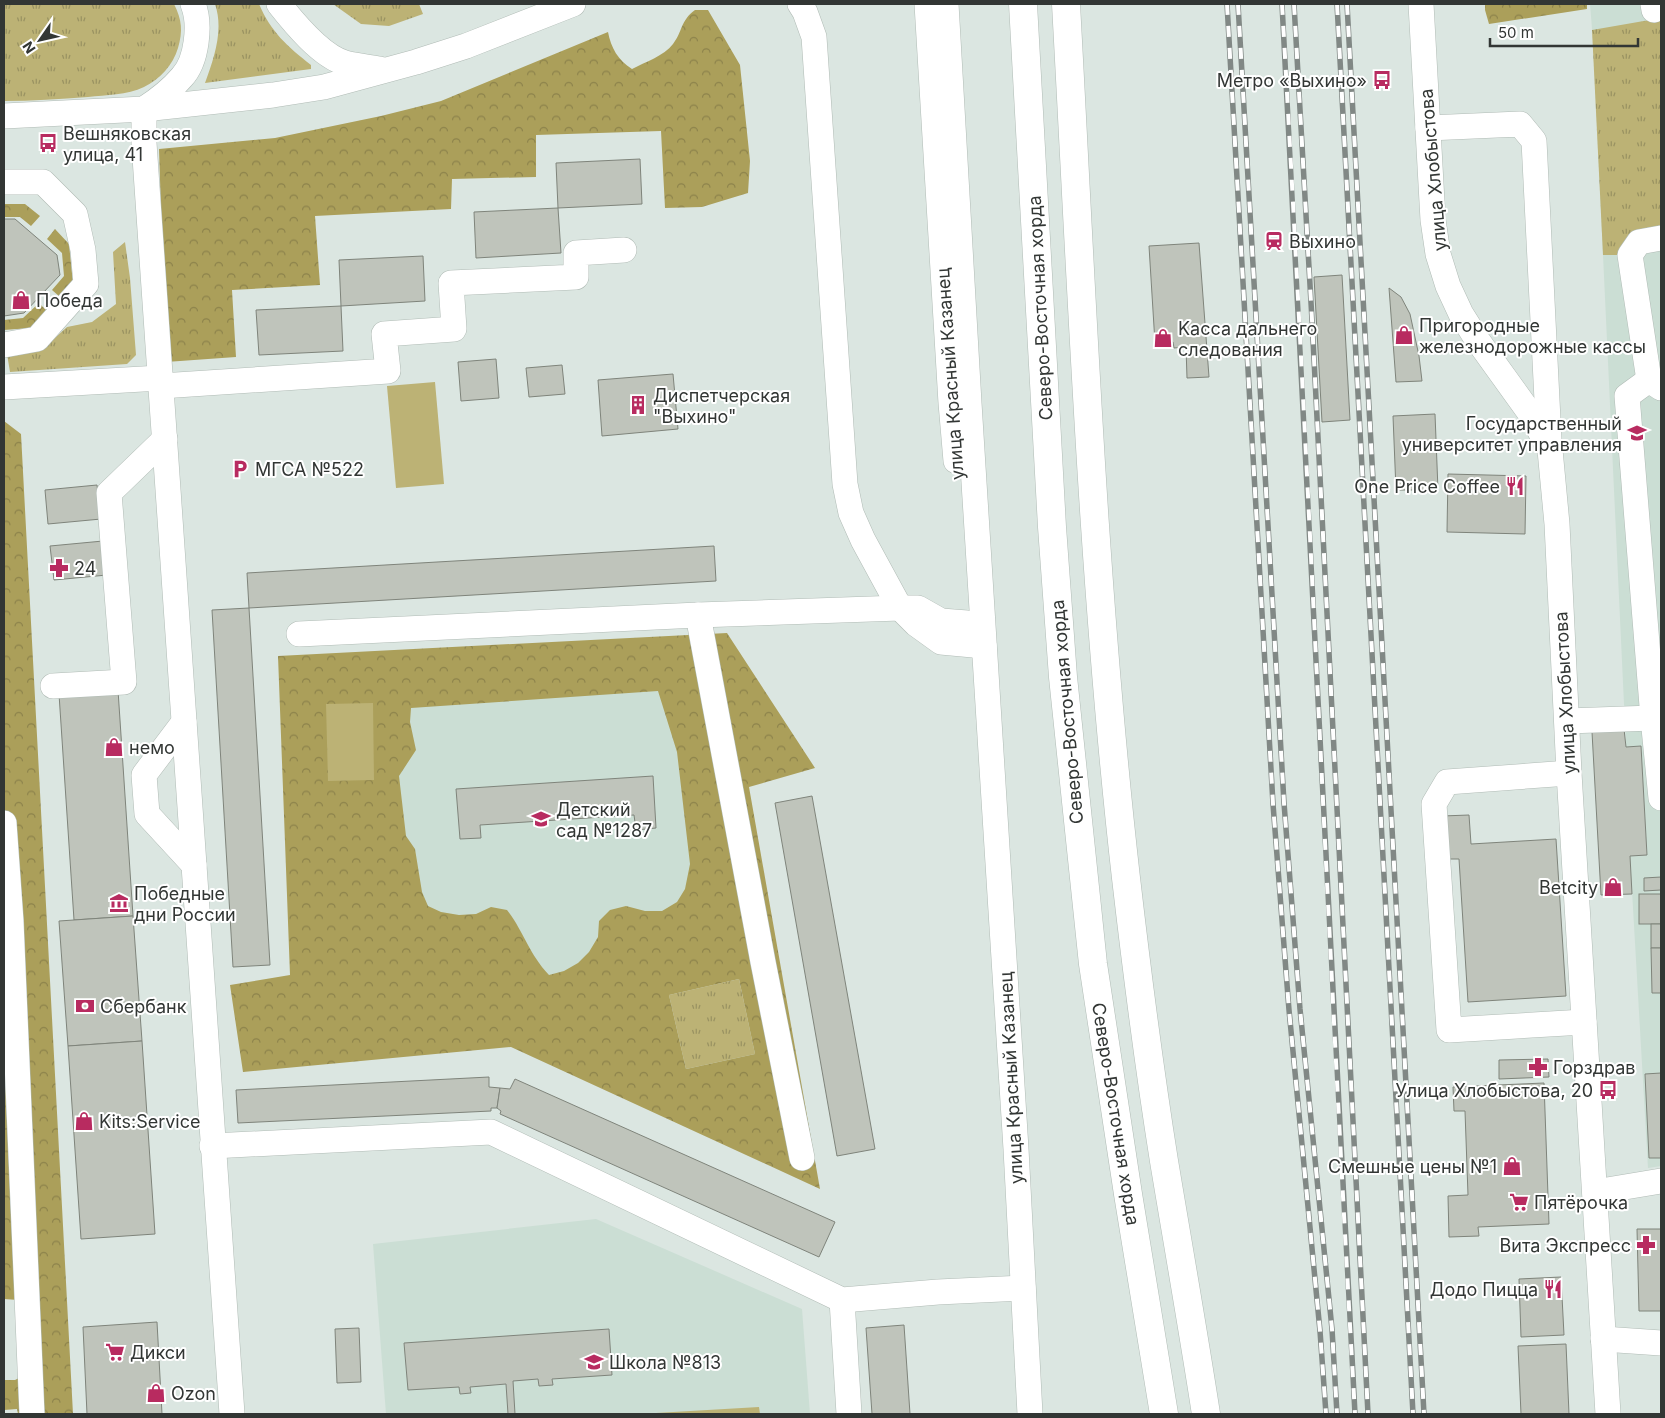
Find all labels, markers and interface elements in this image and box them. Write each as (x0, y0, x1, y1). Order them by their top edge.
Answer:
north arrow (15, 15, 65, 65)
scale bar (1490, 15, 1638, 47)
text: 50 m (1498, 23, 1534, 42)
text: N (19, 38, 39, 57)
bus stop icon: Метро «Выхино» (1371, 69, 1393, 91)
place label: Метро «Выхино» (1217, 70, 1367, 91)
street label: улица Хлобыстова (1415, 88, 1451, 252)
place label: Вешняковская улица, 41 (63, 123, 191, 165)
bus stop icon: Вешняковская улица, 41 (37, 132, 59, 154)
street label: Северо-Восточная хорда (1024, 195, 1056, 421)
station icon: Выхино (1263, 230, 1285, 252)
place label: Выхино (1289, 231, 1356, 252)
street label: улица Красный Казанец (932, 267, 968, 481)
shop icon: Победа (10, 289, 32, 311)
place label: Победа (36, 290, 103, 311)
place label: Пригородные железнодорожные кассы (1419, 315, 1646, 357)
place label: Kасса дальнего следования (1178, 318, 1317, 360)
shop icon: Пригородные железнодорожные кассы (1393, 324, 1415, 346)
shop icon: Kасса дальнего следования (1152, 327, 1174, 349)
place label: Диспетчерская "Выхино" (653, 385, 790, 427)
building icon: Диспетчерская "Выхино" (627, 394, 649, 416)
place label: Государственный университет управления (1402, 413, 1622, 455)
school or university icon: Государственный университет управления (1626, 422, 1648, 444)
parking icon: МГСА №522 (229, 458, 251, 480)
place label: МГСА №522 (255, 459, 364, 480)
restaurant icon: One Price Coffee (1504, 475, 1526, 497)
place label: One Price Coffee (1354, 476, 1500, 497)
pharmacy icon: 24 (48, 557, 70, 579)
place label: 24 (74, 558, 96, 579)
street label: Северо-Восточная хорда (1047, 599, 1087, 825)
street label: улица Хлобыстова (1550, 611, 1580, 775)
shop icon: немо (103, 736, 125, 758)
place label: немо (129, 737, 175, 758)
place label: Детский сад №1287 (556, 799, 652, 841)
school or university icon: Детский сад №1287 (530, 808, 552, 830)
shop icon: Betcity (1602, 876, 1624, 898)
place label: Betcity (1539, 877, 1598, 898)
place label: Победные дни России (134, 883, 236, 925)
museum icon: Победные дни России (108, 892, 130, 914)
street label: улица Красный Казанец (995, 971, 1027, 1185)
bank icon: Сбербанк (74, 995, 96, 1017)
place label: Сбербанк (100, 996, 187, 1017)
street label: Северо-Восточная хорда (1088, 1001, 1144, 1227)
pharmacy icon: Горздрав (1527, 1056, 1549, 1078)
place label: Горздрав (1553, 1057, 1636, 1078)
bus stop icon: Улица Хлобыстова, 20 (1597, 1079, 1619, 1101)
place label: Улица Хлобыстова, 20 (1395, 1080, 1593, 1101)
shop icon: Kits:Service (73, 1110, 95, 1132)
place label: Kits:Service (99, 1111, 201, 1132)
shop icon: Смешные цены №1 (1501, 1155, 1523, 1177)
place label: Смешные цены №1 (1328, 1156, 1497, 1177)
supermarket icon: Пятёрочка (1508, 1191, 1530, 1213)
place label: Пятёрочка (1534, 1192, 1628, 1213)
pharmacy icon: Вита Экспресс (1635, 1234, 1657, 1256)
place label: Вита Экспресс (1500, 1235, 1631, 1256)
restaurant icon: Додо Пицца (1542, 1278, 1564, 1300)
place label: Додо Пицца (1430, 1279, 1538, 1300)
supermarket icon: Дикси (104, 1341, 126, 1363)
place label: Дикси (130, 1342, 186, 1363)
school or university icon: Школа №813 (583, 1351, 605, 1373)
place label: Школа №813 (609, 1352, 721, 1373)
shop icon: Ozon (145, 1382, 167, 1404)
place label: Ozon (171, 1383, 216, 1404)

